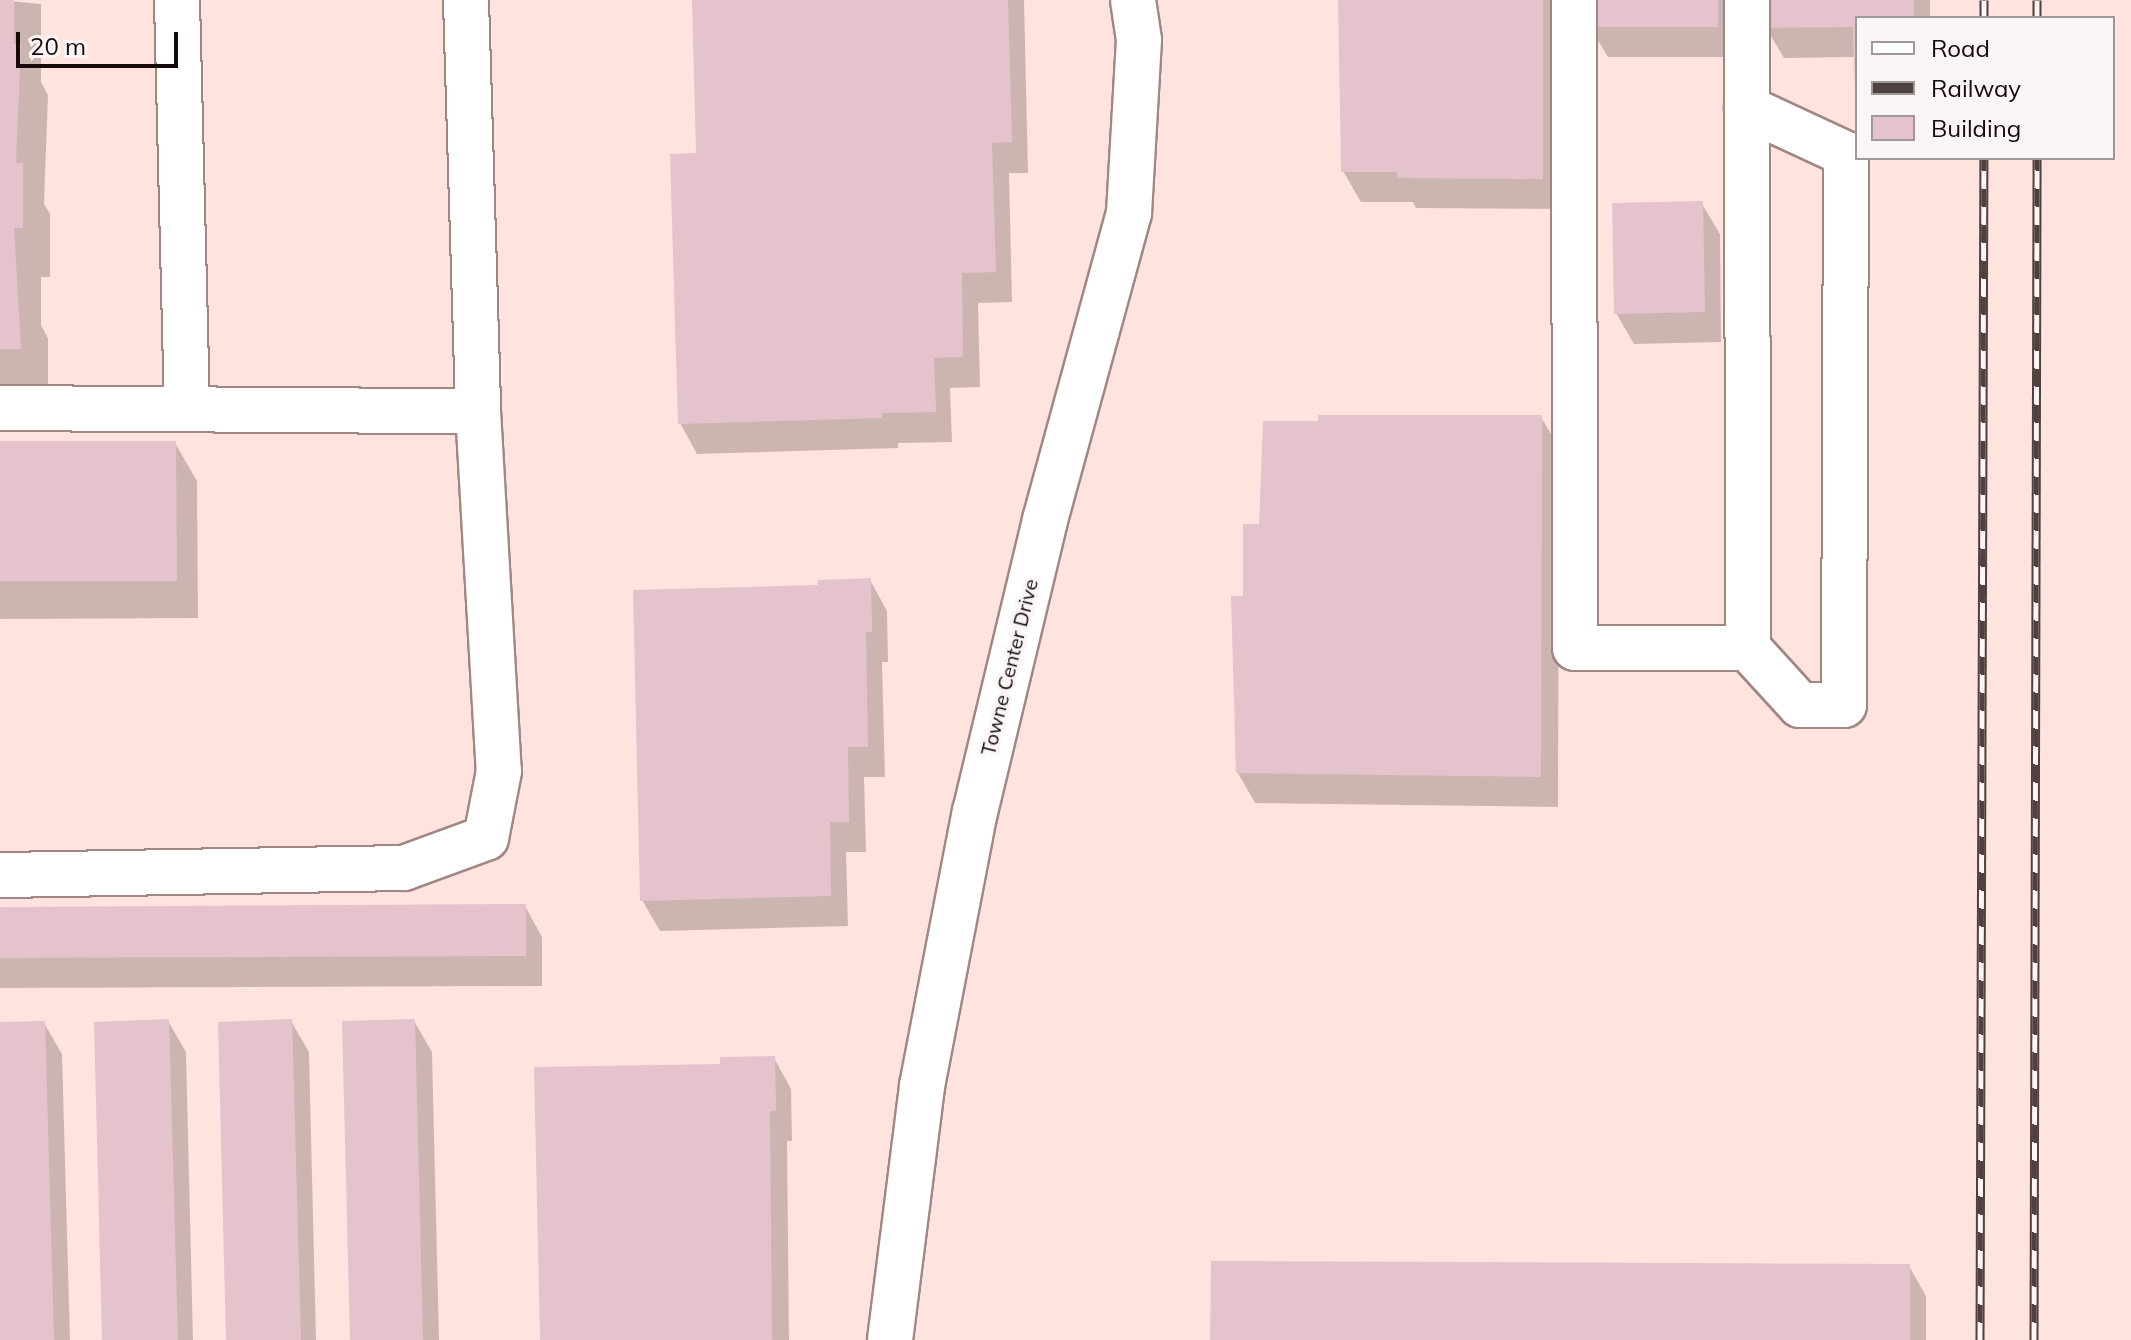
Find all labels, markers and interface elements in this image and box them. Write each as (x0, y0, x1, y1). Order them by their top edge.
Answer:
scale bar (20, 16, 182, 66)
legend (1855, 16, 2115, 160)
text: 20 m (30, 31, 86, 61)
text: Road (1931, 33, 1990, 63)
text: Railway (1931, 73, 2021, 103)
text: Building (1931, 113, 2021, 143)
street label: Towne Center Drive (975, 576, 1043, 758)

